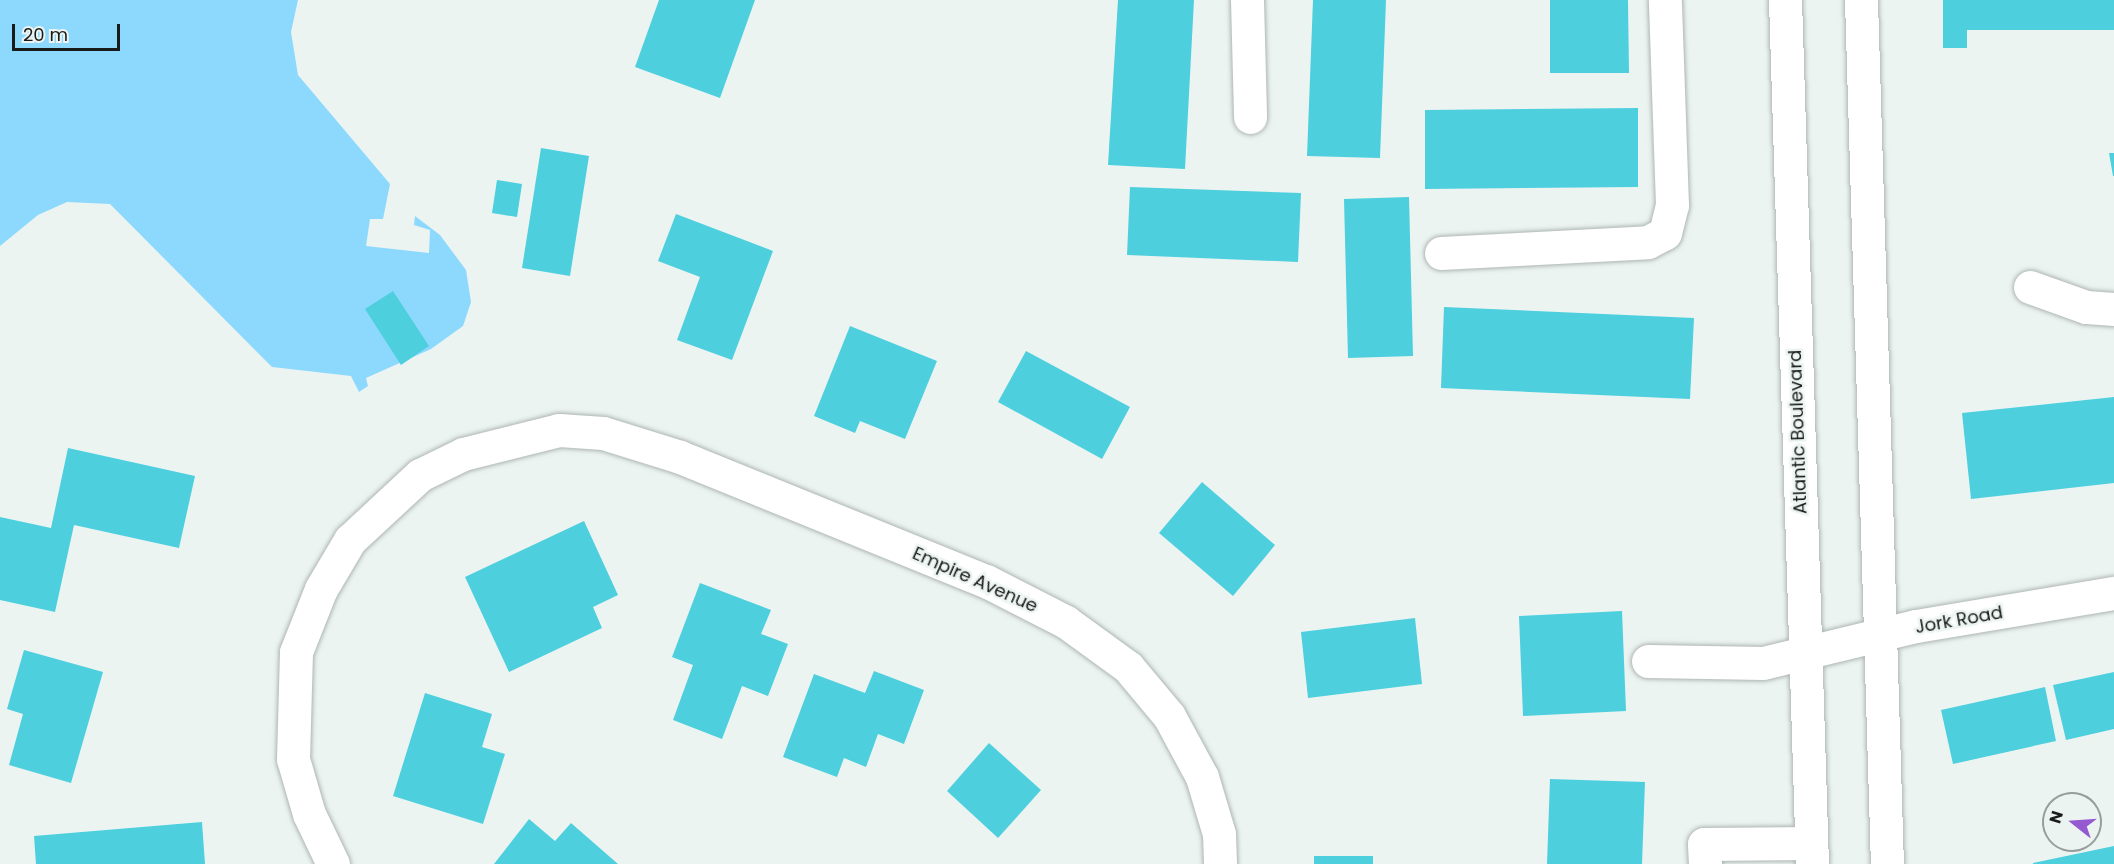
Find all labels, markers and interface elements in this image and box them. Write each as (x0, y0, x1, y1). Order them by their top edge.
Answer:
scale bar (15, 12, 123, 50)
text: 20 m (23, 22, 68, 47)
street label: Atlantic Boulevard (1784, 350, 1812, 514)
street label: Empire Avenue (909, 543, 1041, 617)
street label: Jork Road (1913, 602, 2005, 638)
north arrow (2042, 792, 2102, 852)
text: N (2043, 808, 2069, 826)

